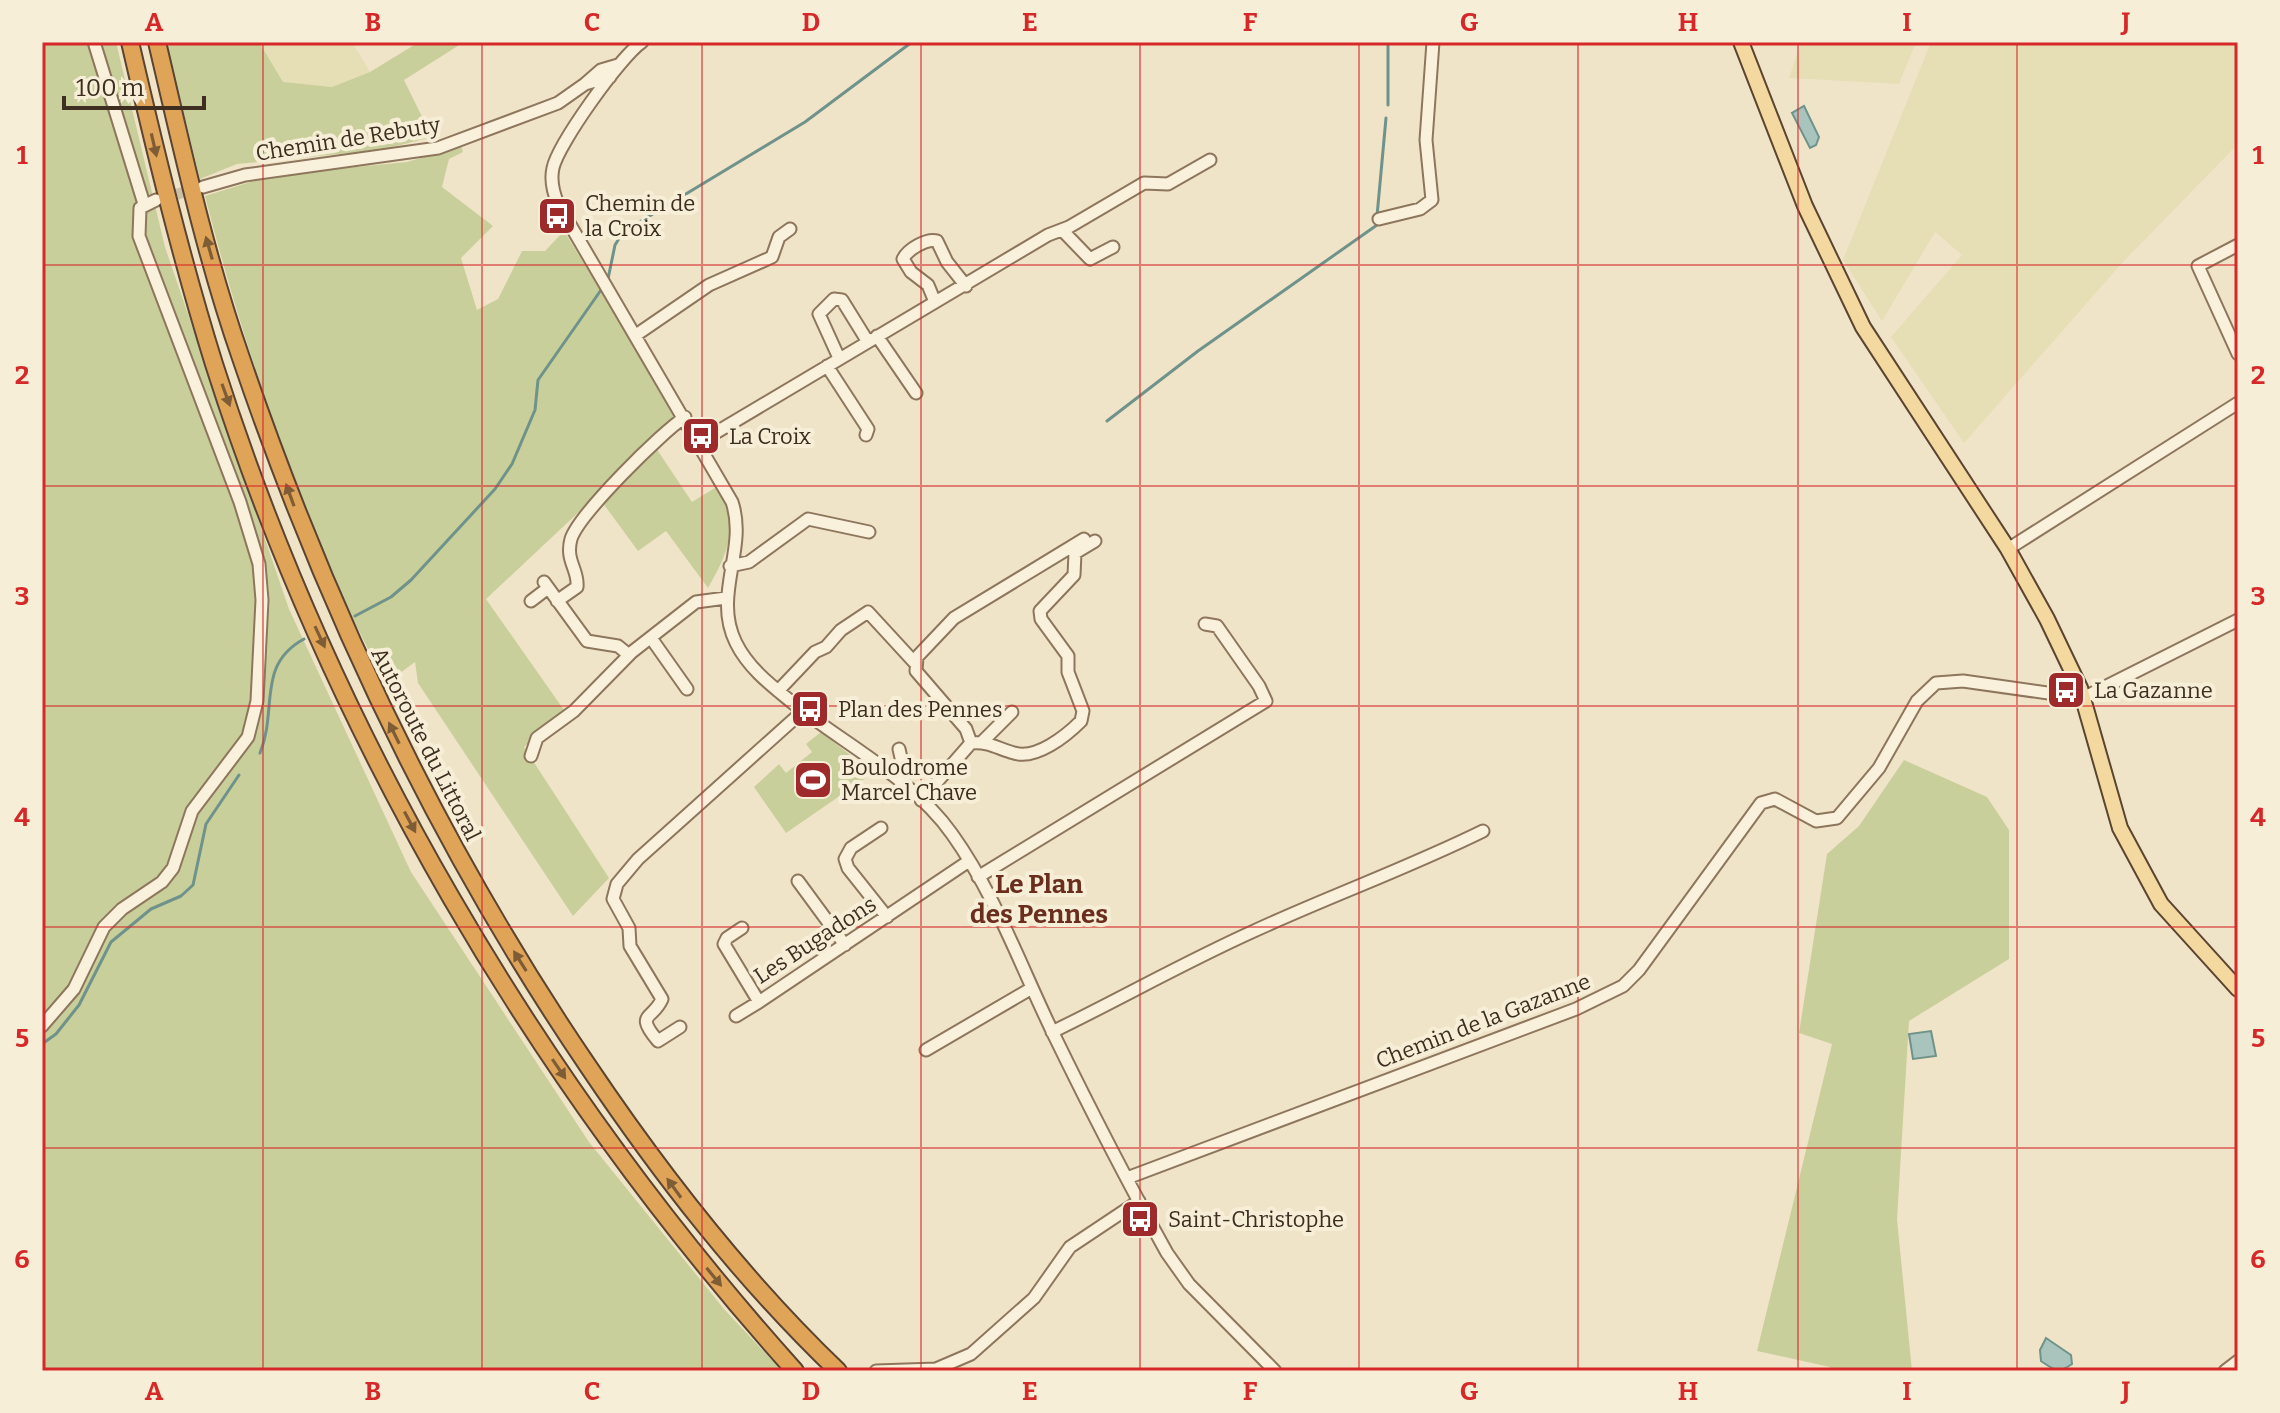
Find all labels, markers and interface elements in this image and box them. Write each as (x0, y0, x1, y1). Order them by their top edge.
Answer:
text: A (145, 7, 164, 38)
text: B (365, 7, 381, 38)
text: C (584, 7, 600, 38)
text: D (802, 7, 820, 38)
text: E (1022, 7, 1038, 38)
text: F (1243, 7, 1258, 38)
text: G (1460, 7, 1479, 38)
text: H (1678, 7, 1698, 38)
text: I (1902, 7, 1912, 38)
text: J (2120, 7, 2131, 38)
scale bar (64, 60, 204, 110)
text: 100 m (76, 74, 144, 102)
street label: Chemin de Rebuty (254, 111, 443, 167)
one-way arrow (148, 133, 161, 158)
text: 1 (16, 140, 28, 171)
text: 1 (2252, 140, 2264, 171)
place label: Chemin de la Croix (585, 190, 695, 242)
bus stop icon: Chemin de la Croix (536, 195, 578, 237)
one-way arrow (202, 236, 214, 261)
text: 2 (15, 360, 29, 391)
text: 2 (2251, 360, 2265, 391)
one-way arrow (220, 383, 232, 407)
bus stop icon: La Croix (680, 415, 722, 457)
place label: La Croix (729, 423, 811, 450)
one-way arrow (283, 483, 296, 507)
text: 3 (15, 581, 29, 612)
text: 3 (2251, 581, 2265, 612)
one-way arrow (314, 625, 327, 649)
street label: Autoroute du Littoral (365, 643, 487, 845)
bus stop icon: La Gazanne (2045, 669, 2087, 711)
place label: La Gazanne (2094, 677, 2213, 704)
bus stop icon: Plan des Pennes (789, 688, 831, 730)
place label: Plan des Pennes (838, 696, 1002, 723)
one-way arrow (387, 722, 401, 745)
place label: Boulodrome Marcel Chave (841, 754, 977, 806)
sports icon: Boulodrome Marcel Chave (792, 759, 834, 801)
text: 4 (14, 802, 30, 833)
text: 4 (2250, 802, 2266, 833)
one-way arrow (403, 811, 417, 834)
district label: Le Plan des Pennes (970, 869, 1108, 930)
street label: Les Bugadons (749, 890, 881, 990)
one-way arrow (513, 950, 527, 972)
street label: Chemin de la Gazanne (1372, 968, 1594, 1074)
text: 5 (15, 1023, 29, 1054)
text: 5 (2251, 1023, 2265, 1054)
one-way arrow (551, 1058, 566, 1079)
one-way arrow (666, 1177, 682, 1199)
bus stop icon: Saint-Christophe (1119, 1198, 1161, 1240)
place label: Saint-Christophe (1168, 1206, 1344, 1233)
text: 6 (14, 1244, 30, 1275)
text: 6 (2250, 1244, 2266, 1275)
one-way arrow (705, 1267, 722, 1287)
text: A (145, 1376, 164, 1407)
text: B (365, 1376, 381, 1407)
text: C (584, 1376, 600, 1407)
text: D (802, 1376, 820, 1407)
text: E (1022, 1376, 1038, 1407)
text: F (1243, 1376, 1258, 1407)
text: G (1460, 1376, 1479, 1407)
text: H (1678, 1376, 1698, 1407)
text: I (1902, 1376, 1912, 1407)
text: J (2120, 1376, 2131, 1407)

